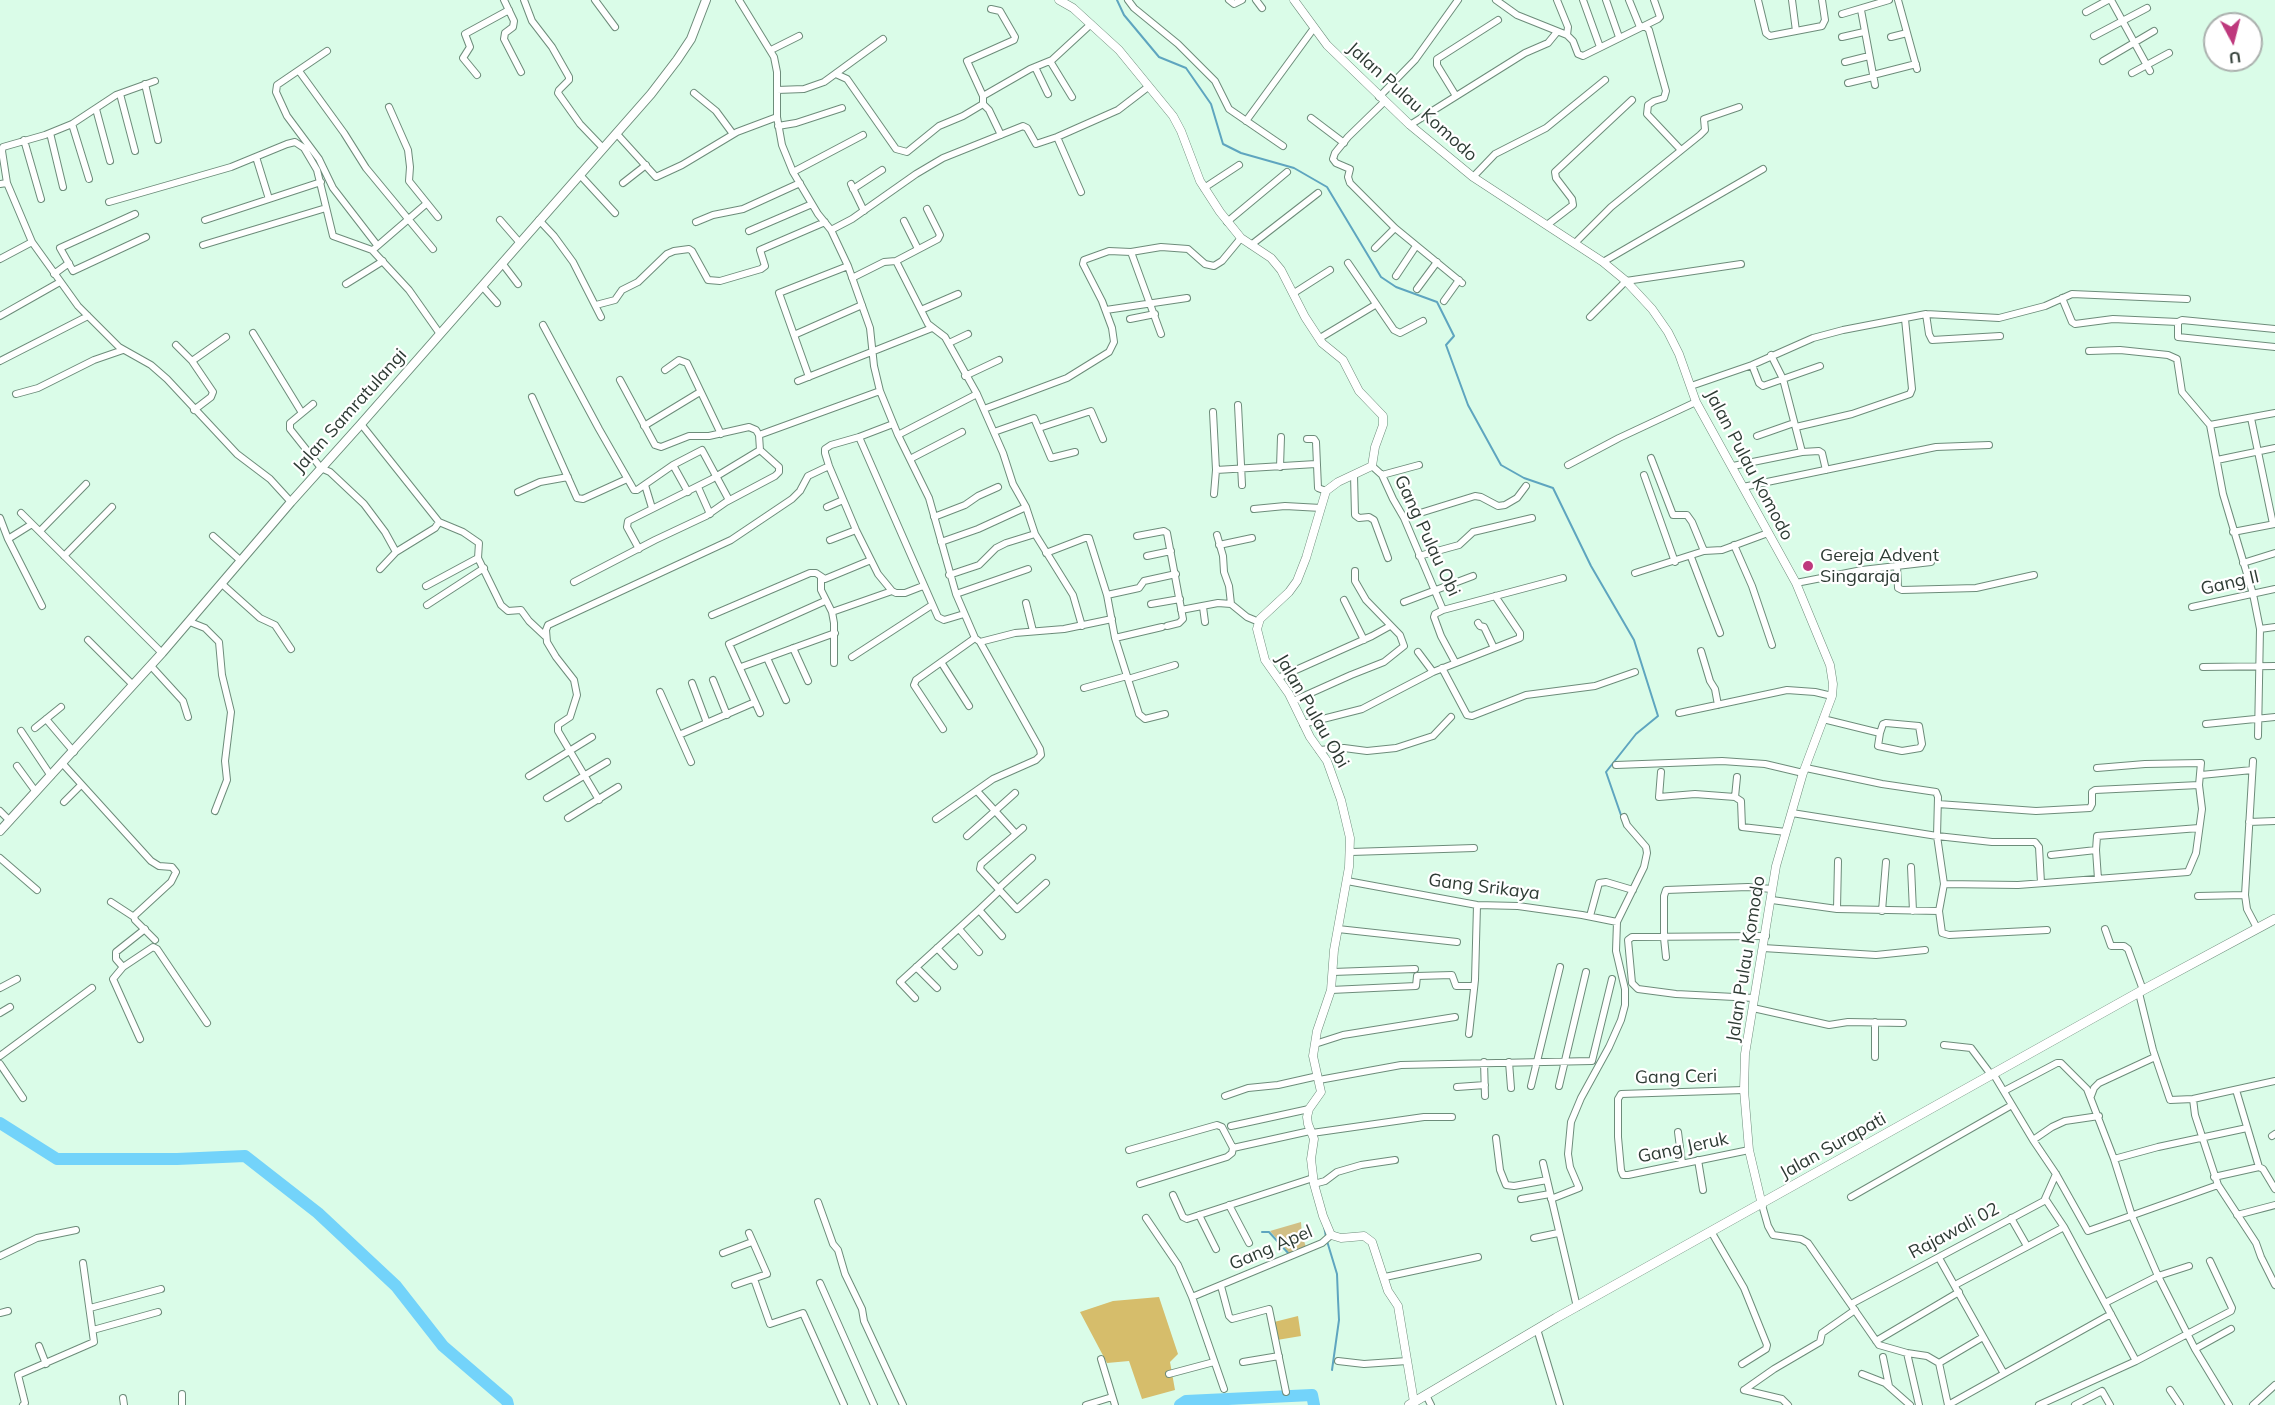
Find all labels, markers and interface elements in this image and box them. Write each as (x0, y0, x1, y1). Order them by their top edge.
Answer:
north arrow (2203, 12, 2263, 72)
street label: Jalan Pulau Komodo (1342, 38, 1482, 166)
text: U (2228, 47, 2242, 69)
street label: Jalan Samratulangi (289, 344, 411, 478)
street label: Jalan Pulau Komodo (1700, 386, 1798, 544)
street label: Gang Pulau Obi (1389, 472, 1465, 600)
place label: Gereja Advent Singaraja (1820, 545, 1939, 588)
marker: Gereja Advent Singaraja (1801, 559, 1815, 573)
street label: Gang II (2199, 566, 2261, 600)
street label: Jalan Pulau Obi (1271, 650, 1353, 772)
street label: Gang Srikaya (1427, 869, 1541, 905)
street label: Jalan Pulau Komodo (1722, 874, 1770, 1044)
street label: Gang Ceri (1635, 1065, 1717, 1089)
street label: Jalan Surapati (1776, 1108, 1890, 1184)
street label: Gang Jeruk (1636, 1128, 1730, 1168)
street label: Rajawali 02 (1905, 1198, 2003, 1264)
street label: Gang Apel (1226, 1221, 1316, 1275)

